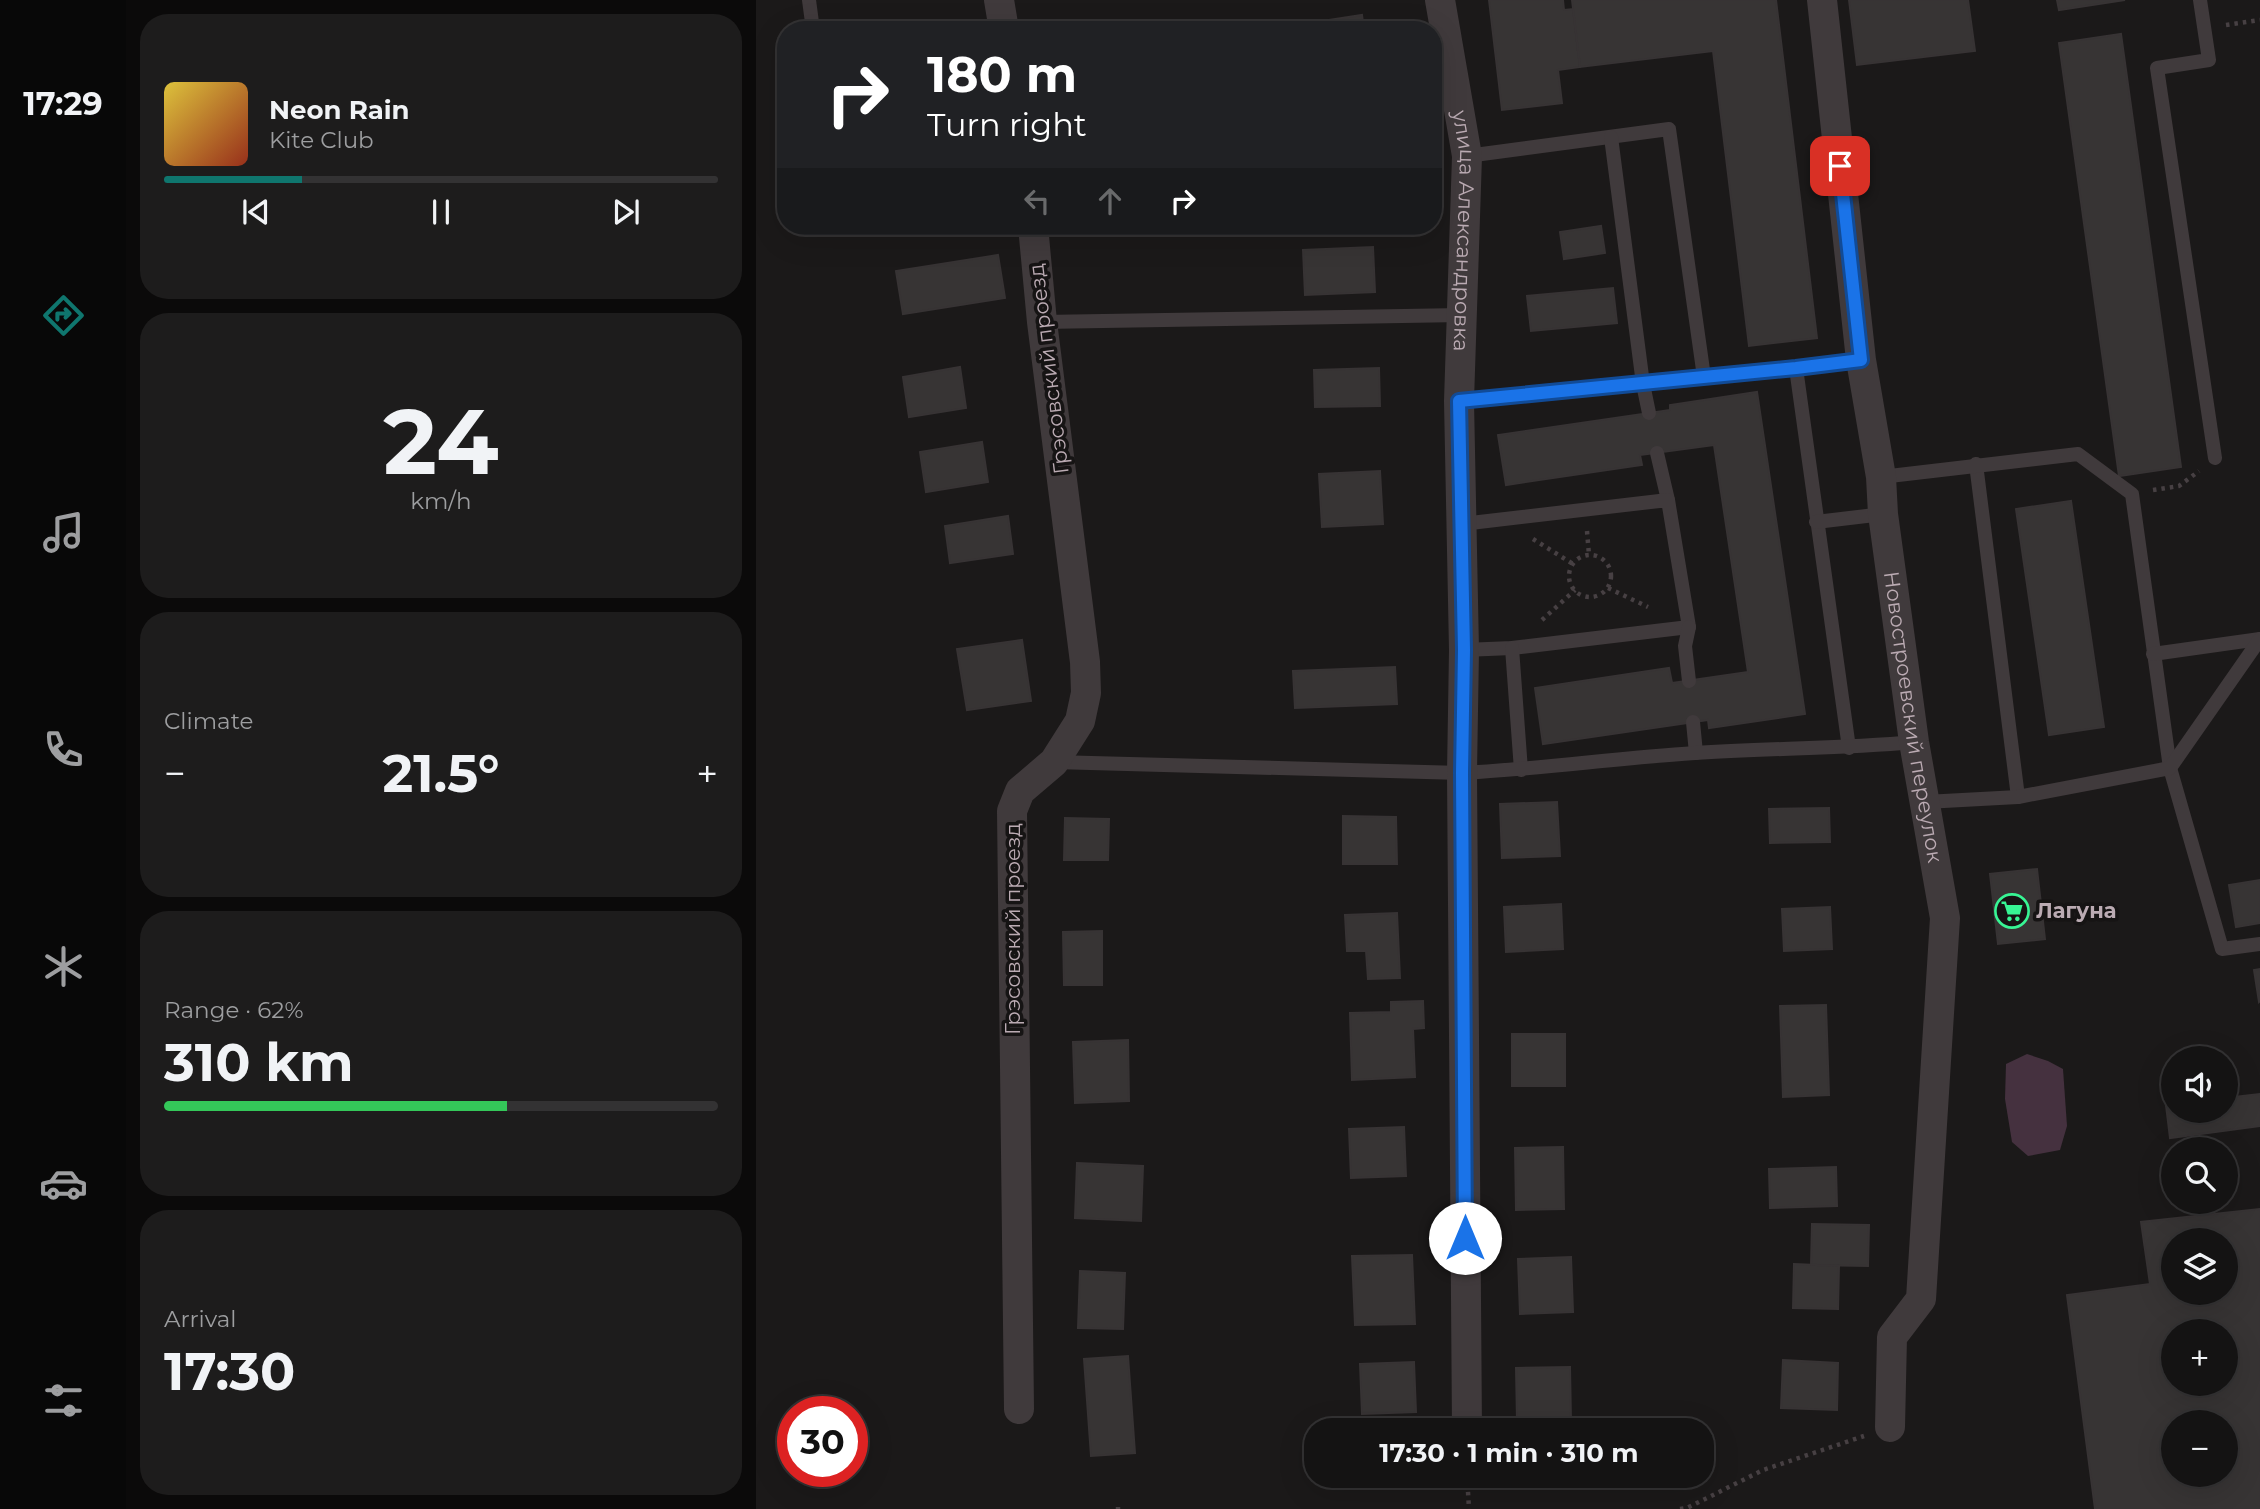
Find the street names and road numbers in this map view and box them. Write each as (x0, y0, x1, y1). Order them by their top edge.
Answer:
street label: улица Александровка (1447, 107, 1480, 352)
street label: Грэсовский проезд (1023, 262, 1074, 476)
street label: Новостроевский переулок (1879, 570, 1948, 865)
street label: Грэсовский проезд (1000, 823, 1025, 1035)

